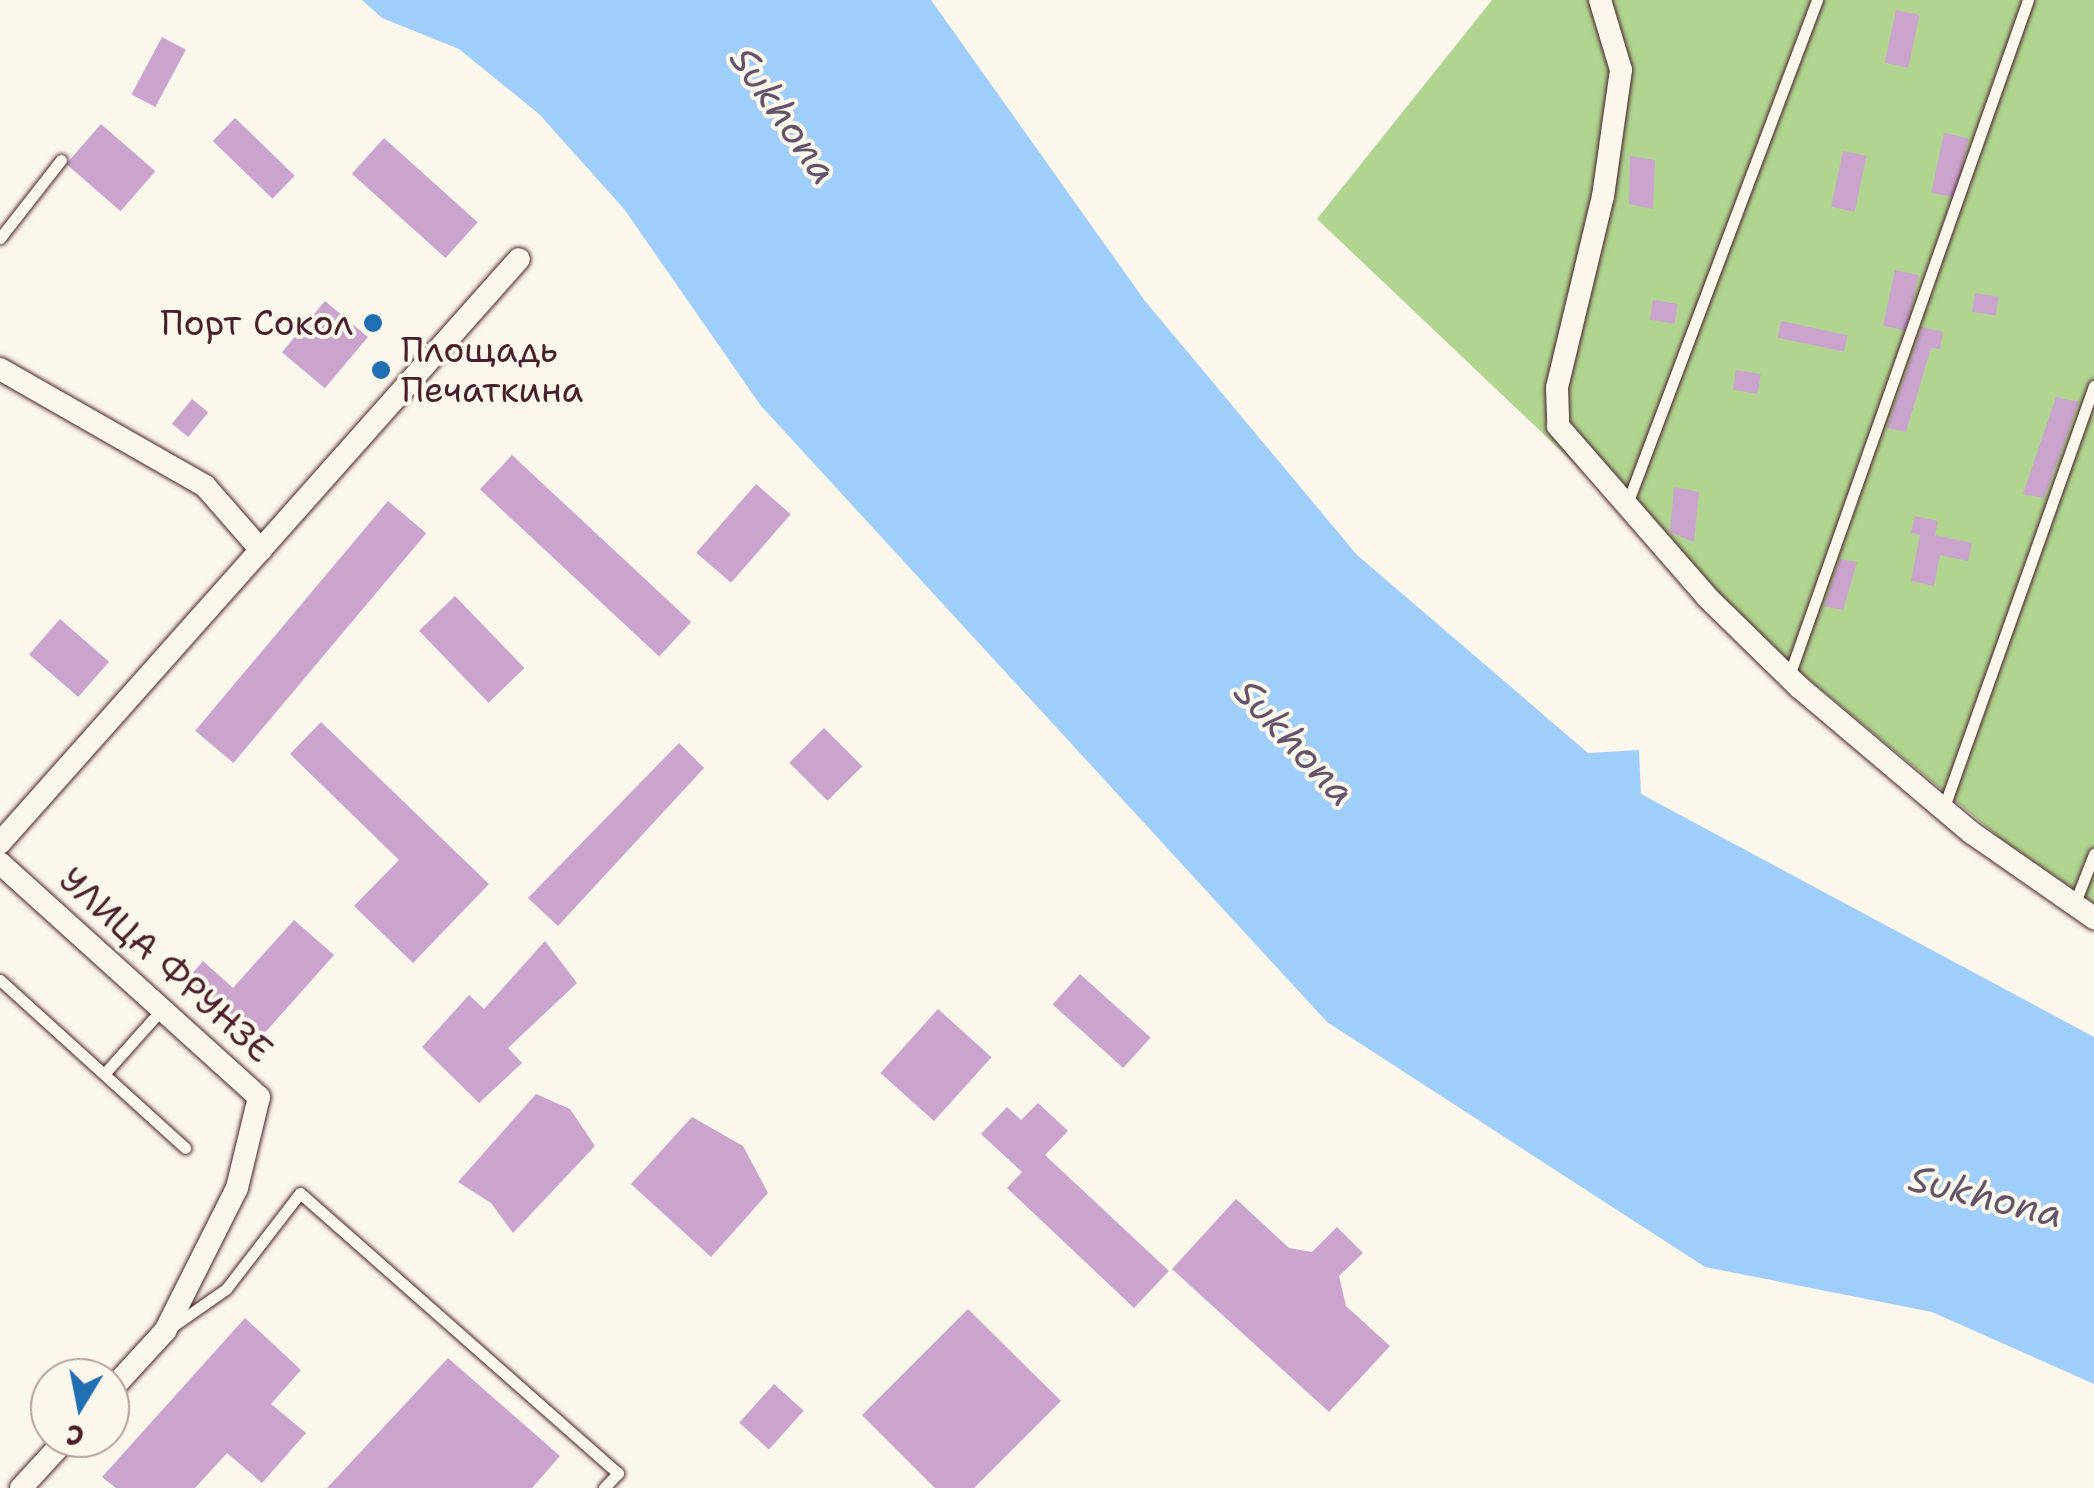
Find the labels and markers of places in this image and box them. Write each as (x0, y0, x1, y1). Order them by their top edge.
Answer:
place label: Порт Сокол (160, 302, 353, 344)
marker: Порт Сокол (362, 312, 384, 334)
place label: Площадь Печаткина (401, 329, 583, 411)
marker: Площадь Печаткина (370, 359, 392, 381)

